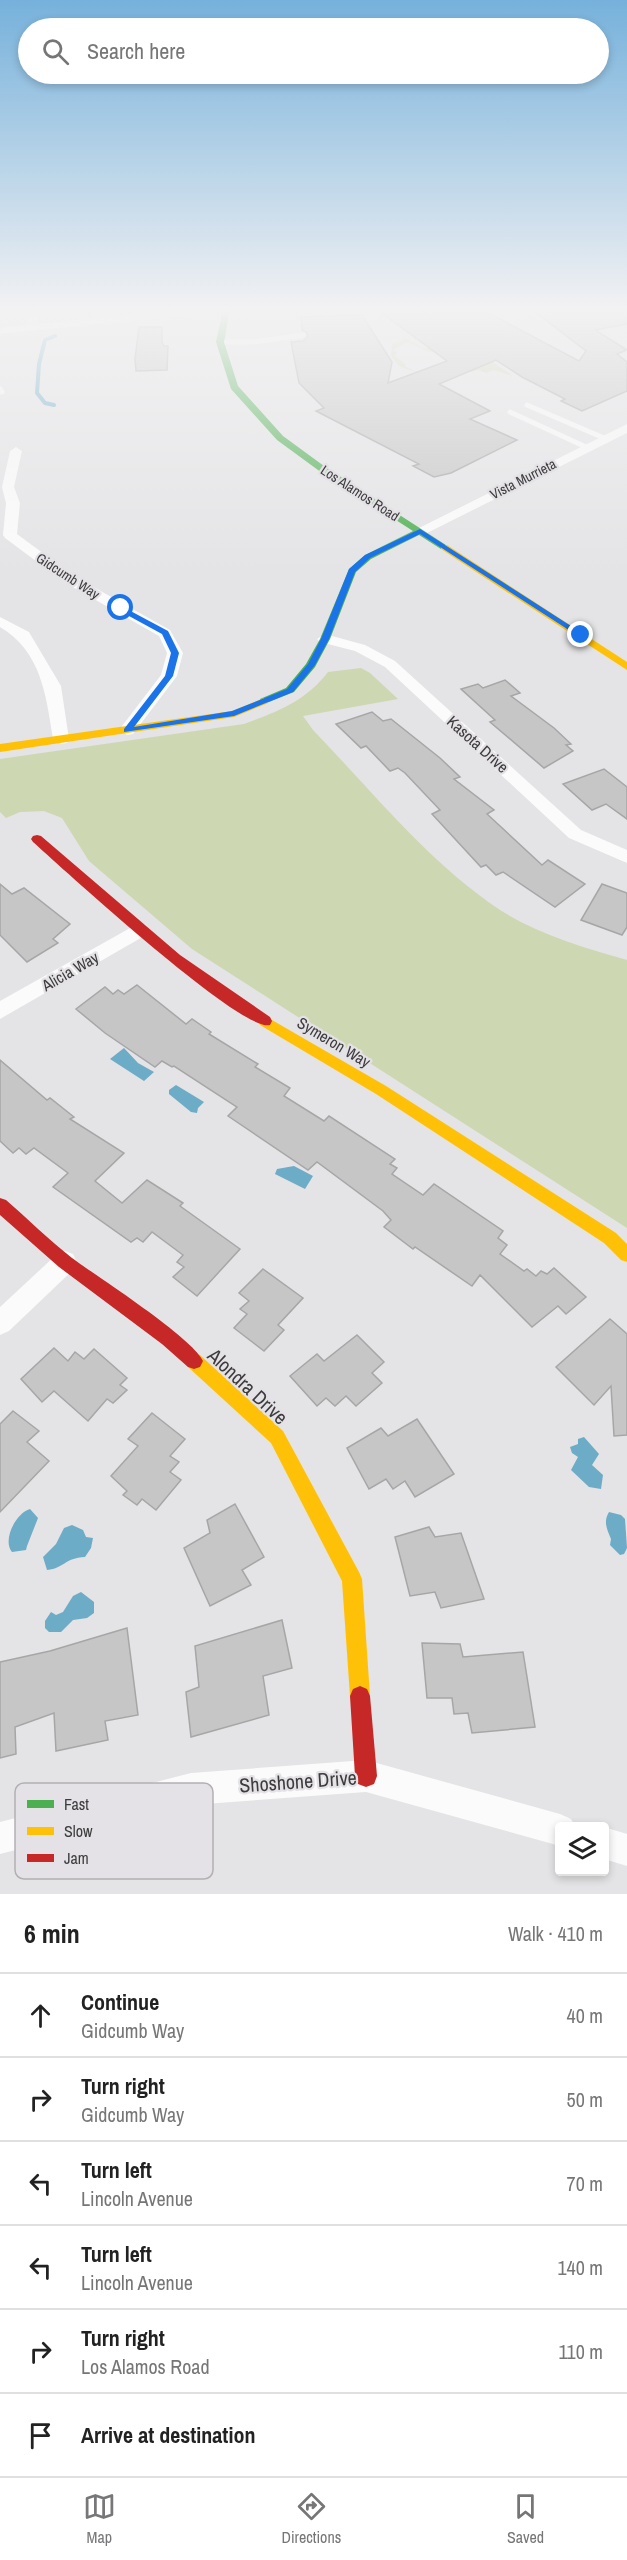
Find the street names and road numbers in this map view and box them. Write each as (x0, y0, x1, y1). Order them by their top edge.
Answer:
street label: Vista Murrieta (487, 454, 560, 503)
street label: Los Alamos Road (317, 461, 403, 525)
street label: Gidcumb Way (33, 549, 103, 603)
street label: Kasota Drive (442, 710, 514, 778)
street label: Alicia Way (37, 946, 103, 997)
street label: Symeron Way (293, 1011, 375, 1073)
street label: Alondra Drive (201, 1341, 294, 1430)
street label: Shoshone Drive (238, 1763, 358, 1799)

